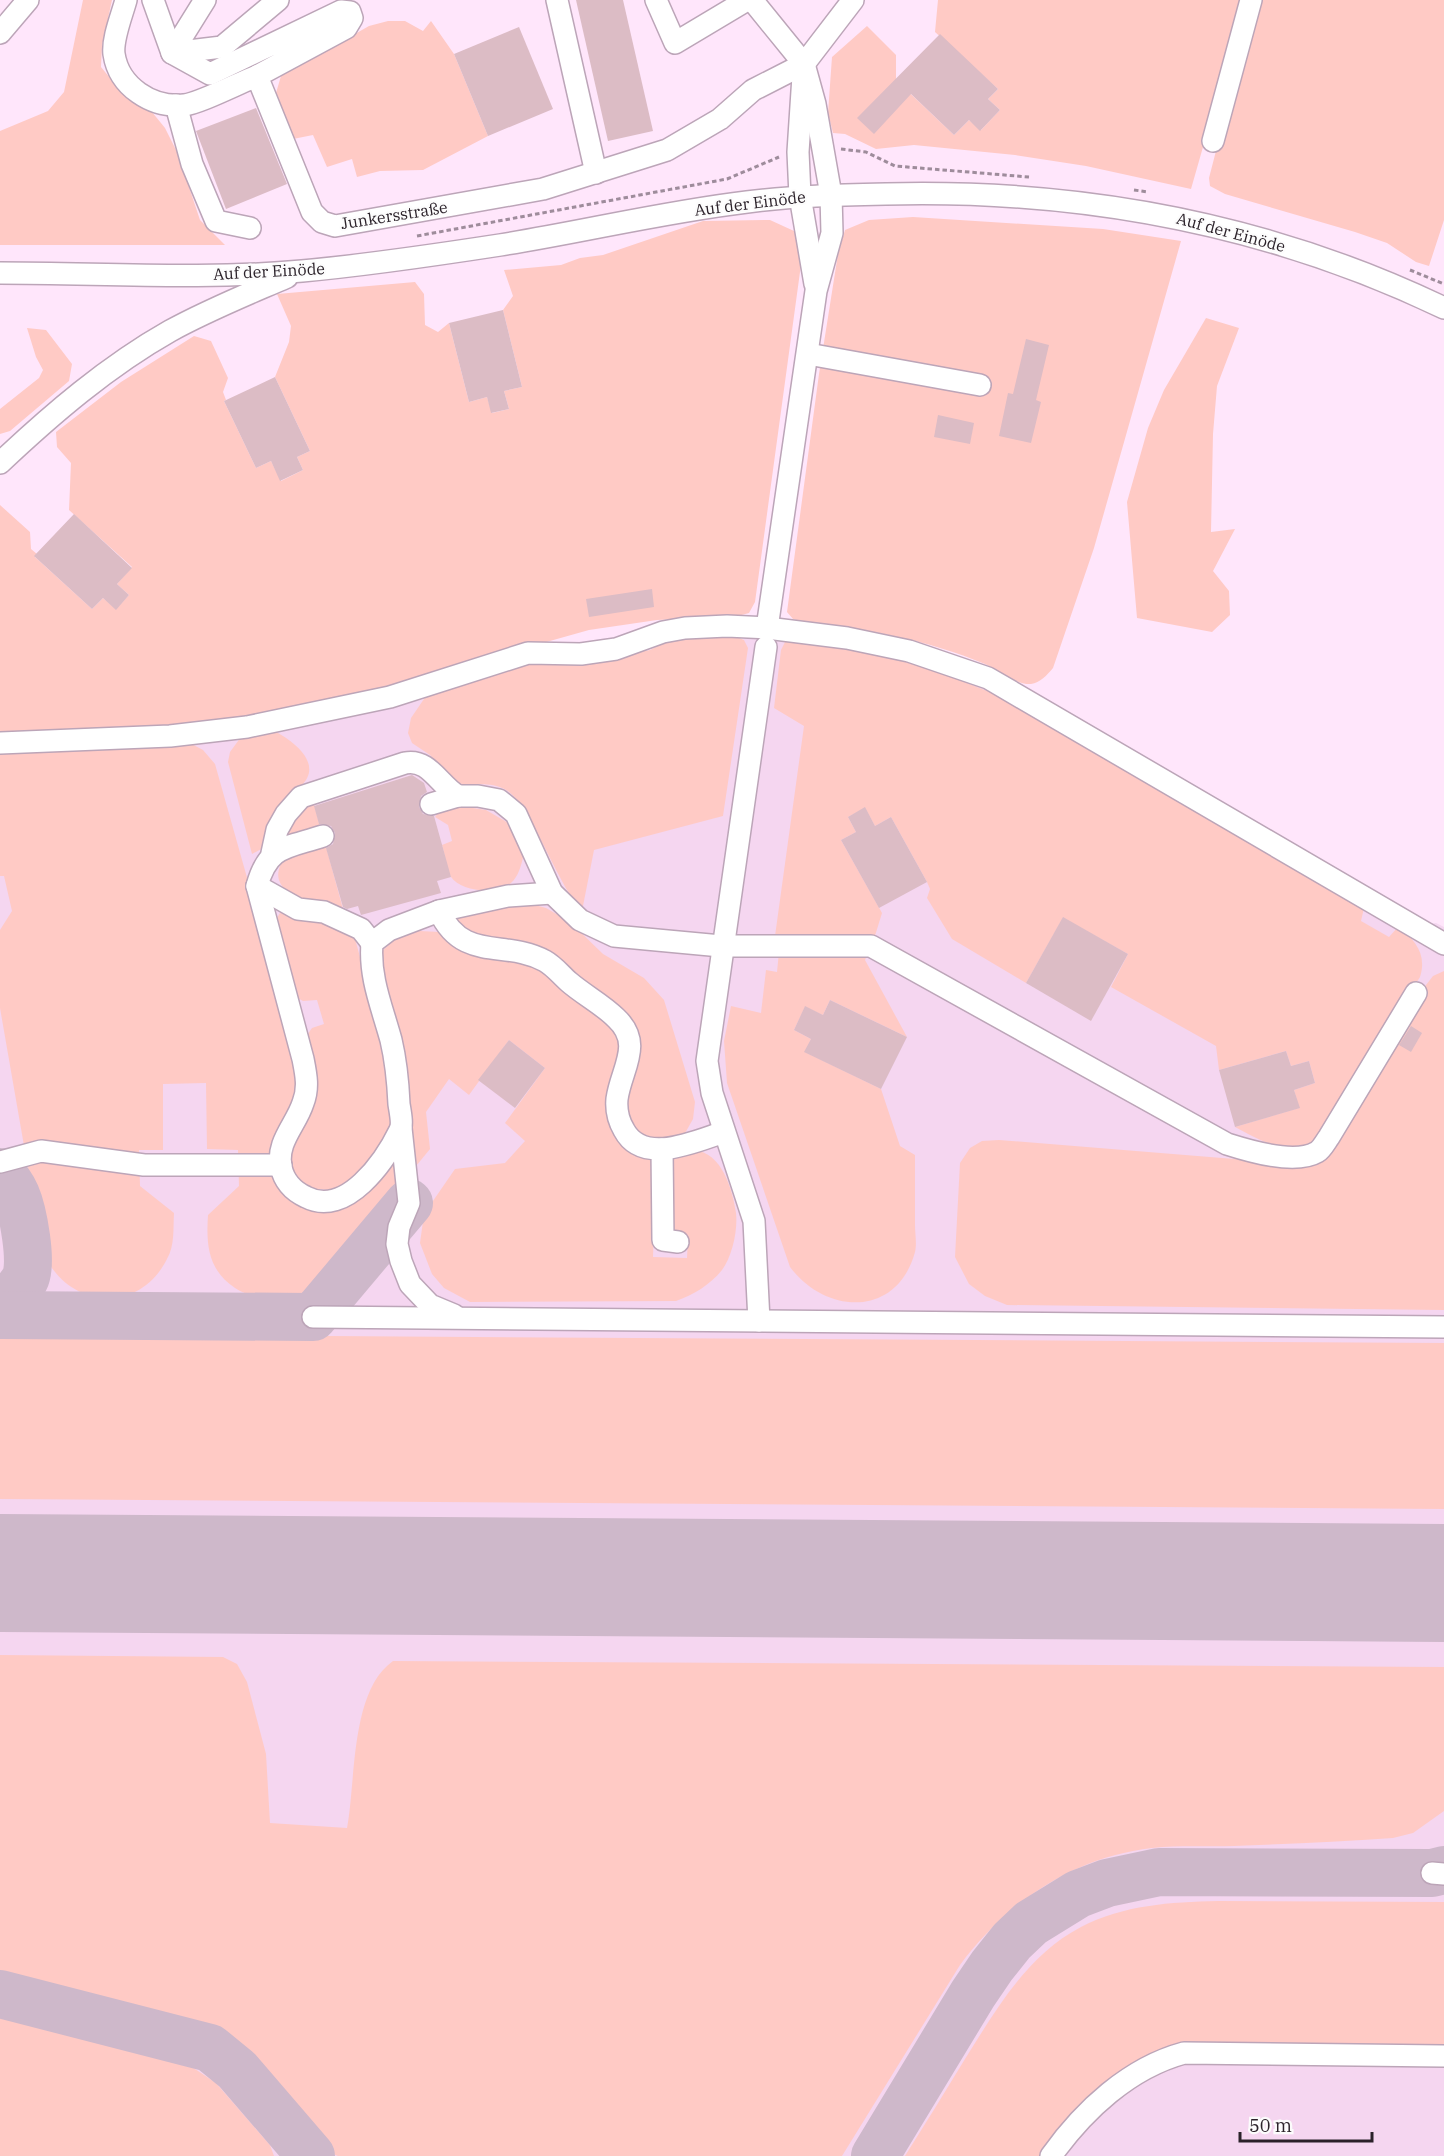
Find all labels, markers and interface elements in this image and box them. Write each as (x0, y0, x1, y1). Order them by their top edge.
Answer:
street label: Auf der Einöde (693, 186, 807, 220)
street label: Junkersstraße (339, 197, 449, 233)
street label: Auf der Einöde (1174, 208, 1288, 256)
street label: Auf der Einöde (213, 258, 325, 284)
scale bar (1240, 2105, 1372, 2143)
text: 50 m (1249, 2114, 1292, 2137)

